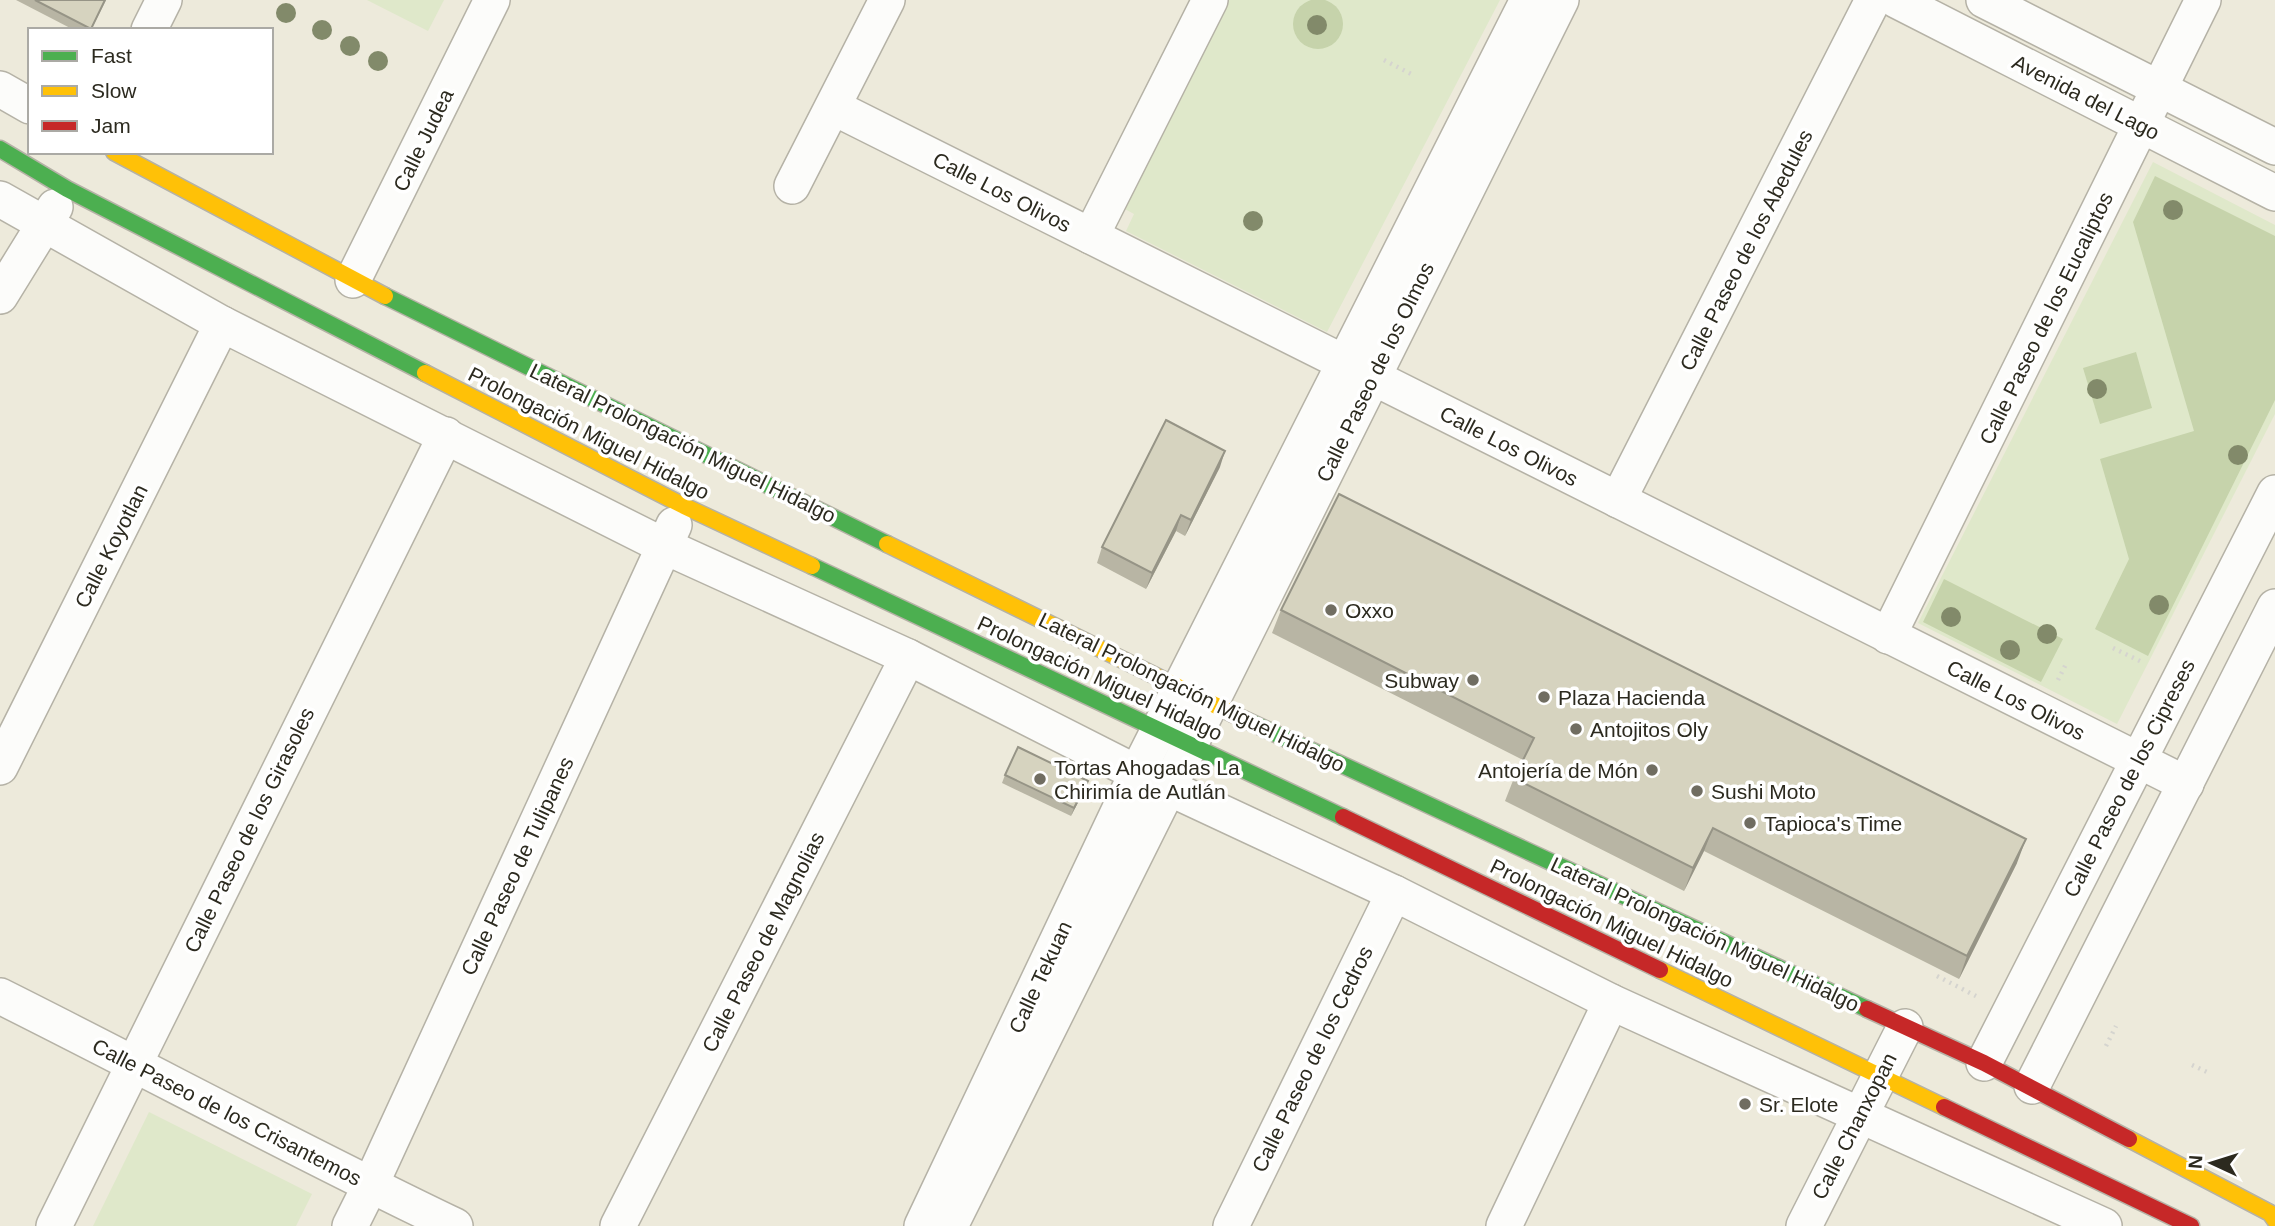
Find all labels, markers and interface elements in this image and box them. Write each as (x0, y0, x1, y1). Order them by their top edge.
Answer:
legend (28, 28, 273, 154)
text: Fast (91, 44, 132, 67)
street label: Avenida del Lago (2009, 50, 2163, 144)
text: Slow (91, 79, 137, 102)
street label: Calle Judea (388, 85, 458, 195)
text: Jam (91, 114, 131, 137)
street label: Calle Paseo de los Abedules (1675, 126, 1817, 374)
street label: Calle Los Olivos (929, 147, 1075, 237)
street label: Calle Paseo de los Eucaliptos (1975, 188, 2117, 448)
street label: Calle Paseo de los Olmos (1312, 258, 1438, 486)
street label: Lateral Prolongación Miguel Hidalgo (526, 359, 840, 527)
street label: Prolongación Miguel Hidalgo (465, 362, 713, 504)
street label: Calle Los Olivos (1436, 401, 1582, 491)
street label: Calle Koyotlan (70, 480, 152, 612)
place label: Oxxo (1345, 599, 1394, 622)
marker: Oxxo (1323, 602, 1339, 618)
street label: Lateral Prolongación Miguel Hidalgo (1035, 608, 1349, 776)
street label: Prolongación Miguel Hidalgo (974, 611, 1226, 745)
street label: Calle Los Olivos (1943, 655, 2089, 745)
street label: Calle Paseo de los Cipreses (2059, 655, 2199, 901)
place label: Subway (1384, 669, 1459, 692)
marker: Subway (1465, 672, 1481, 688)
place label: Plaza Hacienda (1558, 686, 1705, 709)
marker: Plaza Hacienda (1536, 689, 1552, 705)
street label: Calle Paseo de los Girasoles (180, 704, 318, 956)
place label: Antojitos Oly (1590, 718, 1708, 741)
marker: Antojitos Oly (1568, 721, 1584, 737)
street label: Calle Paseo de Tulipanes (456, 753, 578, 979)
place label: Tortas Ahogadas La Chirimía de Autlán (1054, 756, 1240, 803)
place label: Antojería de Món (1478, 759, 1638, 782)
marker: Antojería de Món (1644, 762, 1660, 778)
marker: Tortas Ahogadas La Chirimía de Autlán (1032, 771, 1048, 787)
place label: Sushi Moto (1711, 780, 1816, 803)
marker: Sushi Moto (1689, 783, 1705, 799)
place label: Tapioca's Time (1764, 812, 1902, 835)
marker: Tapioca's Time (1742, 815, 1758, 831)
street label: Calle Paseo de Magnolias (697, 828, 829, 1056)
street label: Lateral Prolongación Miguel Hidalgo (1547, 852, 1863, 1016)
street label: Prolongación Miguel Hidalgo (1487, 854, 1737, 992)
street label: Calle Tekuan (1004, 917, 1076, 1037)
street label: Calle Paseo de los Cedros (1247, 942, 1377, 1176)
street label: Calle Paseo de los Crisantemos (89, 1034, 365, 1190)
street label: Calle Chanxopan (1807, 1049, 1901, 1203)
place label: Sr. Elote (1759, 1093, 1838, 1116)
marker: Sr. Elote (1737, 1096, 1753, 1112)
north arrow (2177, 1128, 2247, 1198)
text: N (2185, 1154, 2206, 1169)

